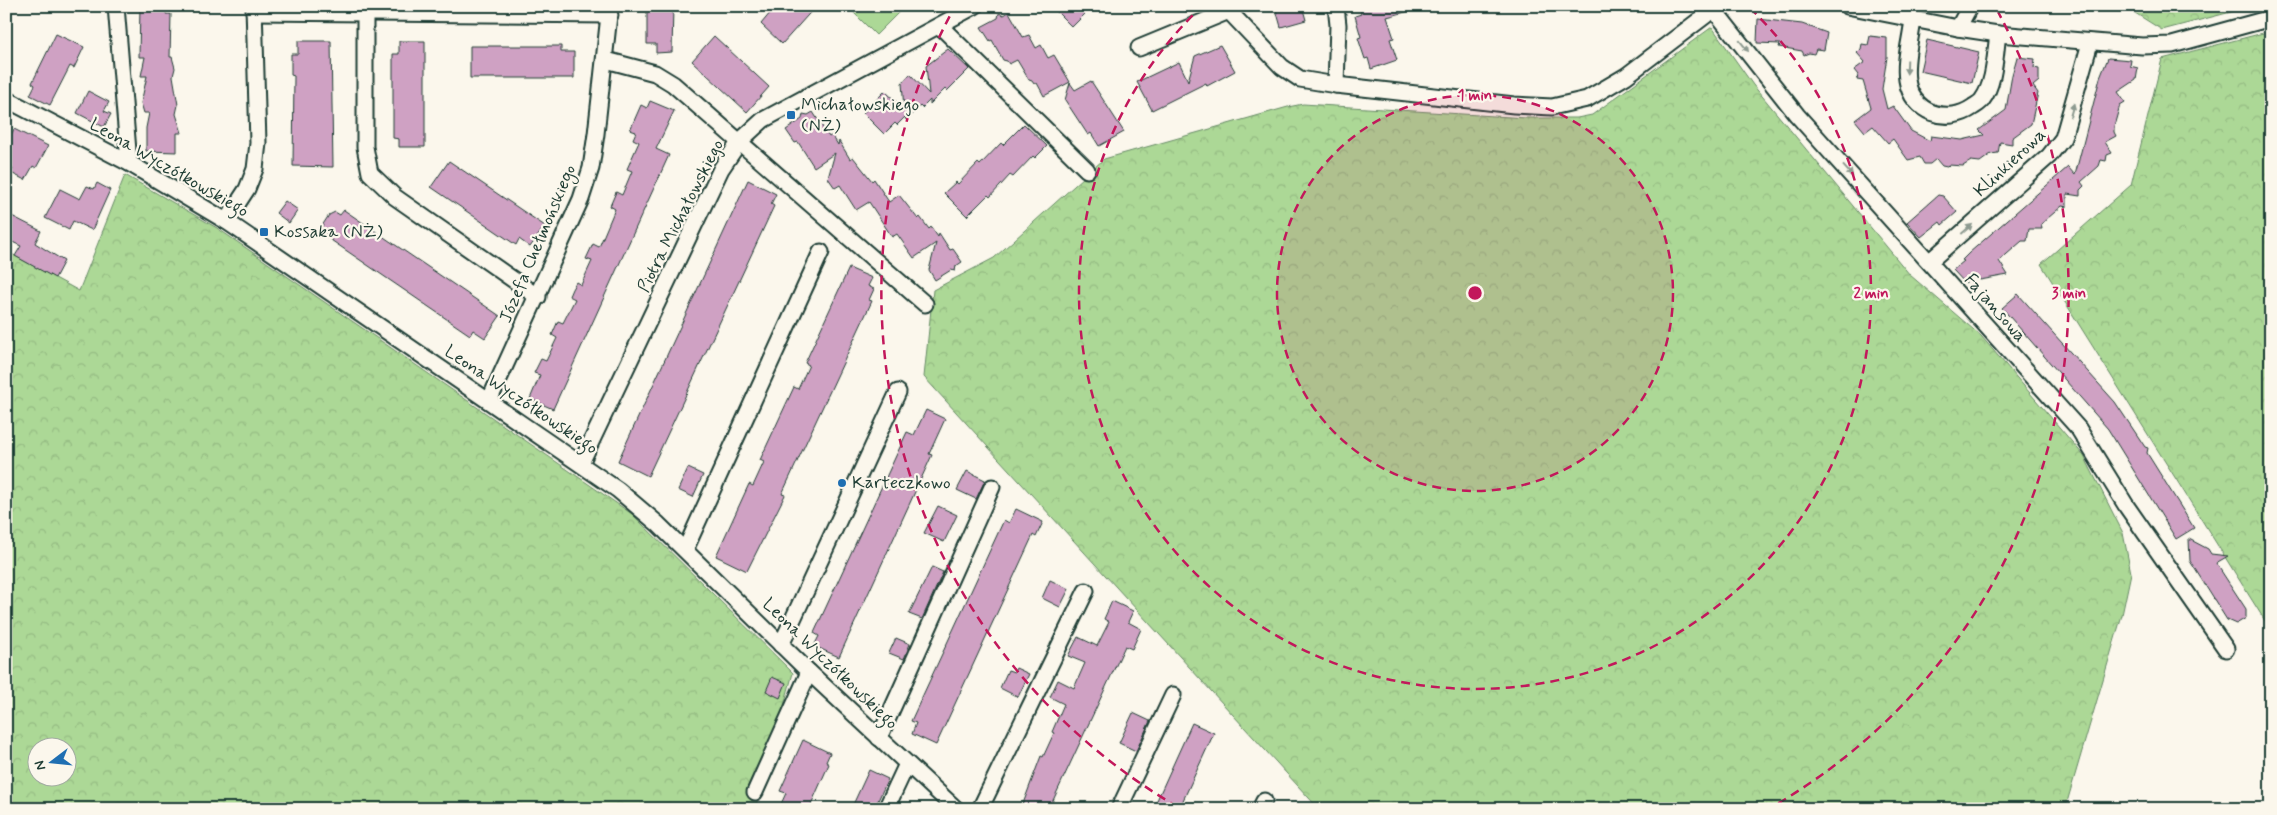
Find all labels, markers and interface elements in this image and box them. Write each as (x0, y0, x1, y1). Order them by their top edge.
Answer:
one-way arrow (1739, 39, 1750, 52)
one-way arrow (1902, 60, 1910, 76)
text: 1 min (1458, 86, 1492, 106)
place label: Michałowskiego (NŻ) (801, 93, 919, 138)
one-way arrow (2068, 102, 2076, 117)
marker: Michałowskiego (NŻ) (785, 109, 797, 121)
street label: Leona Wyczółkowskiego (84, 113, 253, 225)
street label: Klinkierowa (1969, 123, 2051, 203)
street label: Piotra Michałowskiego (632, 135, 730, 297)
street label: Józefa Chełmońskiego (494, 161, 583, 327)
one-way arrow (1842, 164, 1854, 176)
place label: Kossaka (NŻ) (274, 220, 383, 244)
one-way arrow (1960, 223, 1973, 234)
marker: Kossaka (NŻ) (258, 226, 270, 238)
street label: Fajansowa (1958, 269, 2032, 347)
centre of rings (1466, 284, 1484, 302)
text: 2 min (1853, 284, 1889, 304)
text: 3 min (2052, 284, 2086, 304)
street label: Leona Wyczółkowskiego (439, 340, 602, 462)
place label: Karteczkowo (852, 471, 951, 495)
marker: Karteczkowo (836, 477, 848, 489)
street label: Leona Wyczółkowskiego (756, 593, 903, 737)
north arrow (28, 738, 78, 788)
text: N (31, 758, 50, 772)

